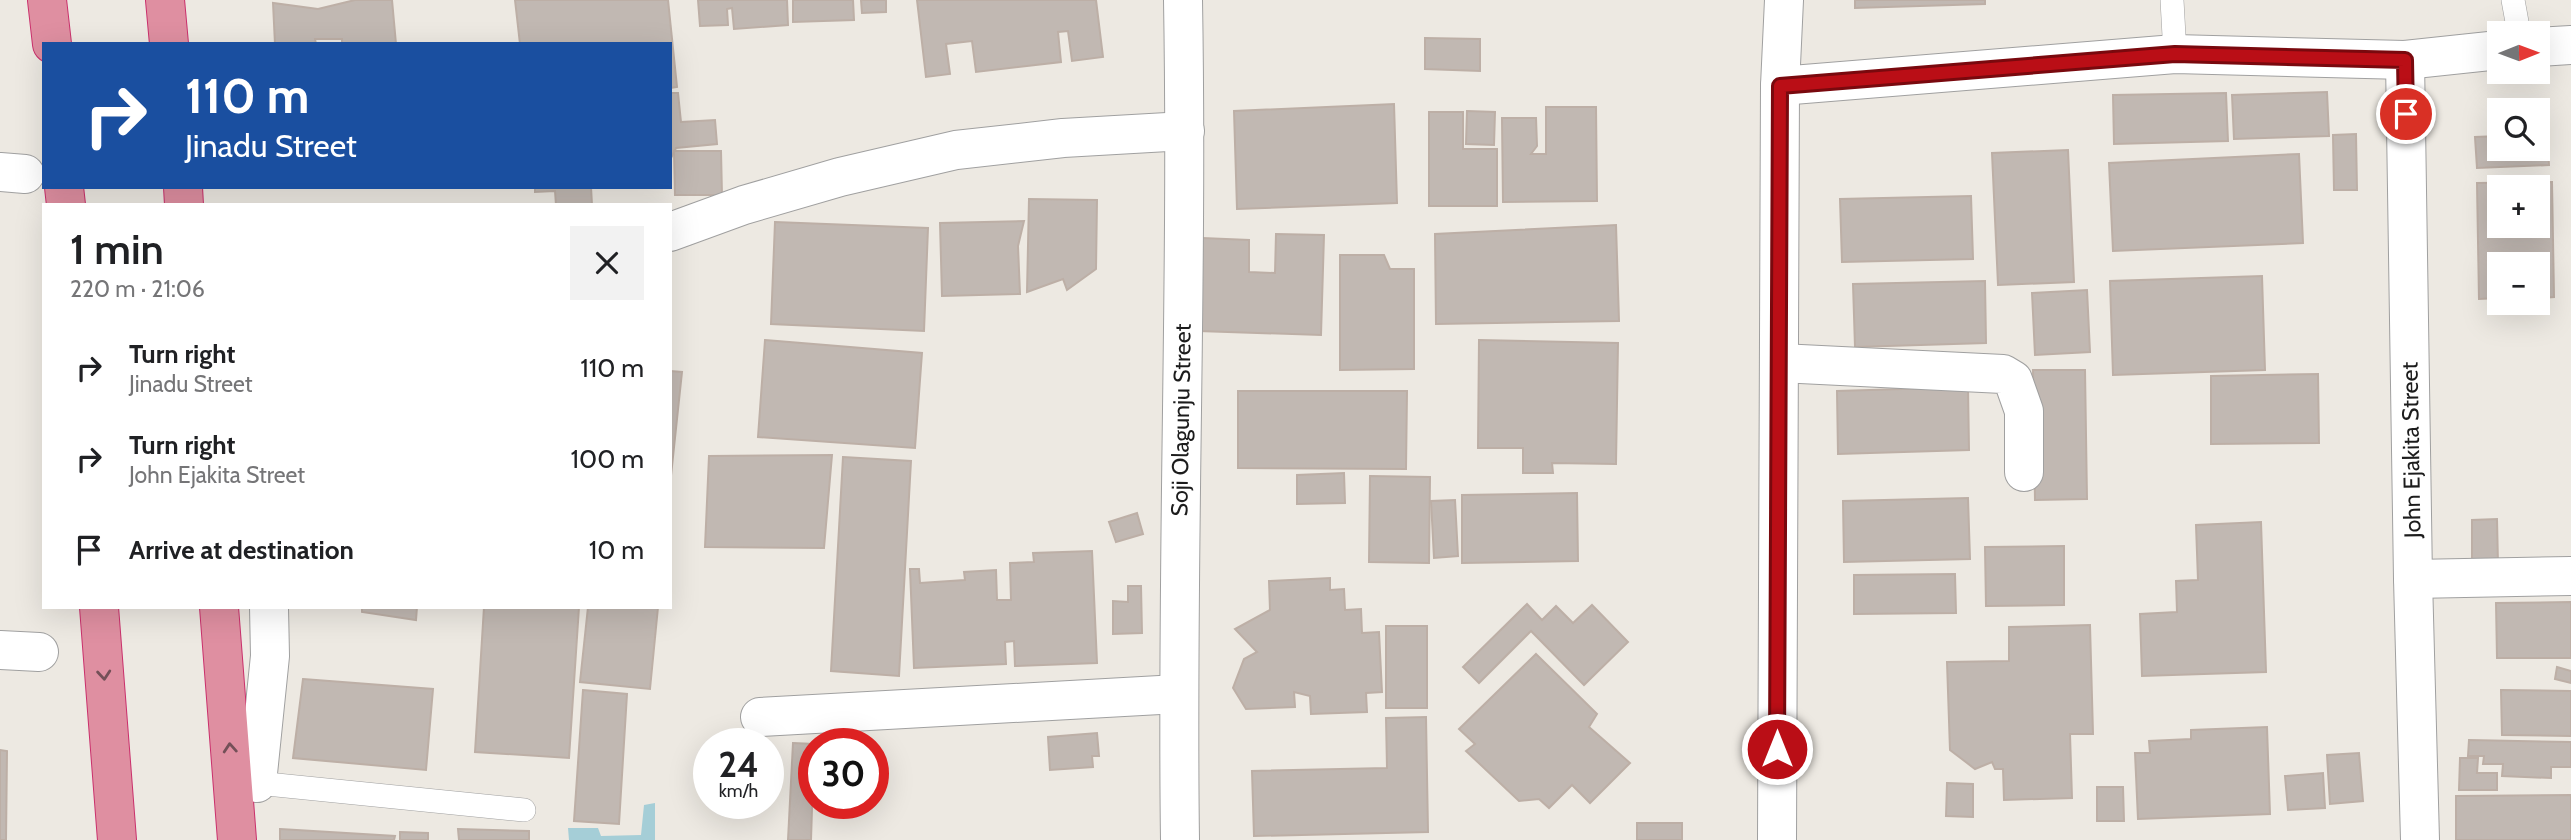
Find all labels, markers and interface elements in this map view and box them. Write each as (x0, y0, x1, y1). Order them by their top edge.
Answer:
north arrow (2487, 21, 2550, 84)
map controls (2487, 21, 2550, 315)
text: 110 m (185, 66, 309, 125)
icon: right (70, 70, 161, 161)
pin (2376, 84, 2436, 144)
icon: arrive (2387, 95, 2425, 133)
button: search (2487, 98, 2550, 161)
text: Jinadu Street (185, 126, 357, 165)
button: + (2487, 175, 2550, 238)
text: 1 min (70, 223, 164, 275)
button: close (570, 226, 644, 300)
button: − (2487, 252, 2550, 315)
text: 220 m · 21:06 (70, 275, 205, 303)
street label: Soji Olagunju Street (1165, 323, 1197, 517)
text: Turn right (129, 338, 235, 370)
icon: right (70, 349, 108, 387)
text: 110 m (580, 352, 644, 384)
street label: John Ejakita Street (2395, 361, 2427, 539)
text: Jinadu Street (129, 370, 253, 398)
text: Turn right (129, 429, 235, 461)
icon: right (70, 440, 108, 478)
text: 100 m (571, 443, 644, 475)
text: John Ejakita Street (129, 461, 305, 489)
icon: arrive (70, 531, 108, 569)
text: Arrive at destination (129, 534, 354, 566)
text: 10 m (589, 534, 644, 566)
one-way arrow (96, 670, 111, 681)
position arrow (1740, 712, 1814, 786)
speed limit sign: 30 (798, 728, 889, 819)
one-way arrow (223, 742, 238, 753)
text: 24 (718, 743, 759, 786)
text: km/h (719, 780, 758, 802)

